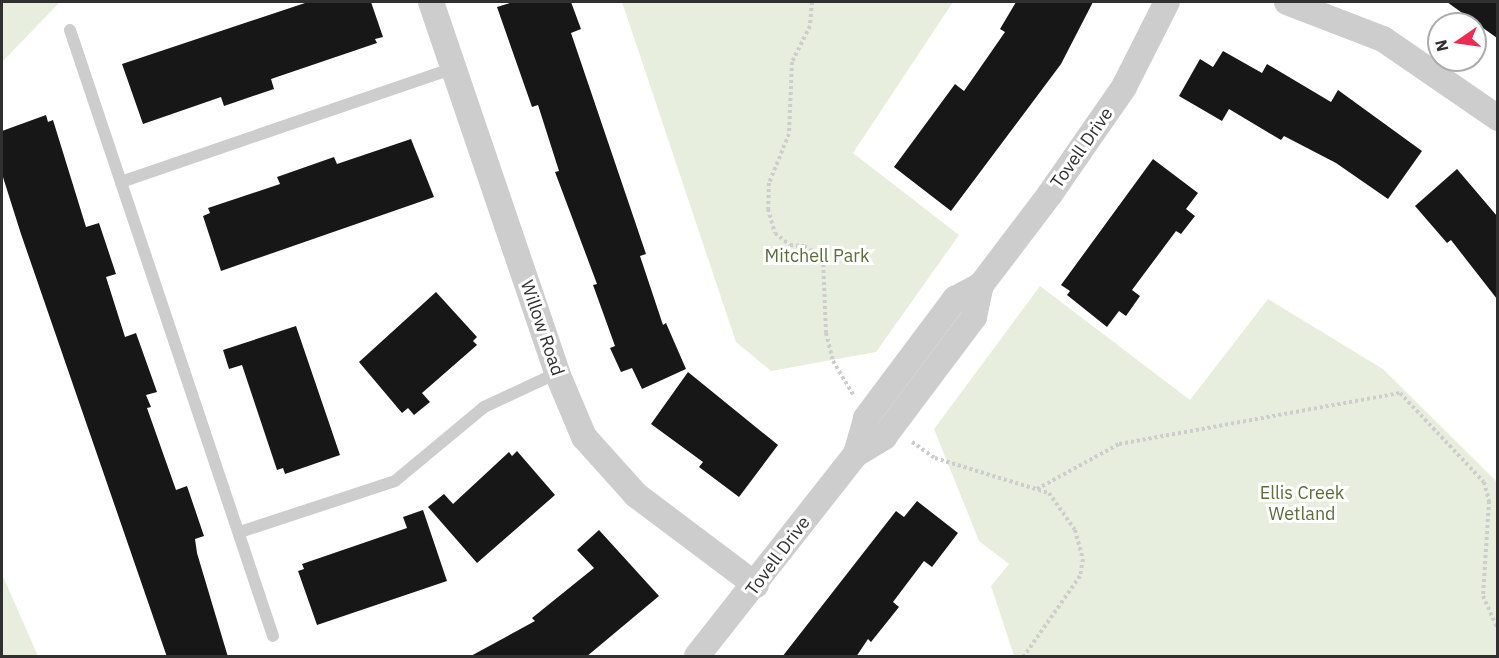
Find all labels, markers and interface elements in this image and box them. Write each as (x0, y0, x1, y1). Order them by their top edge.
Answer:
north arrow (1427, 12, 1487, 72)
text: N (1430, 38, 1452, 53)
street label: Tovell Drive (1046, 104, 1118, 192)
park label: Mitchell Park (765, 245, 869, 267)
street label: Willow Road (516, 277, 568, 379)
park label: Ellis Creek Wetland (1260, 483, 1344, 526)
street label: Tovell Drive (741, 512, 815, 600)

